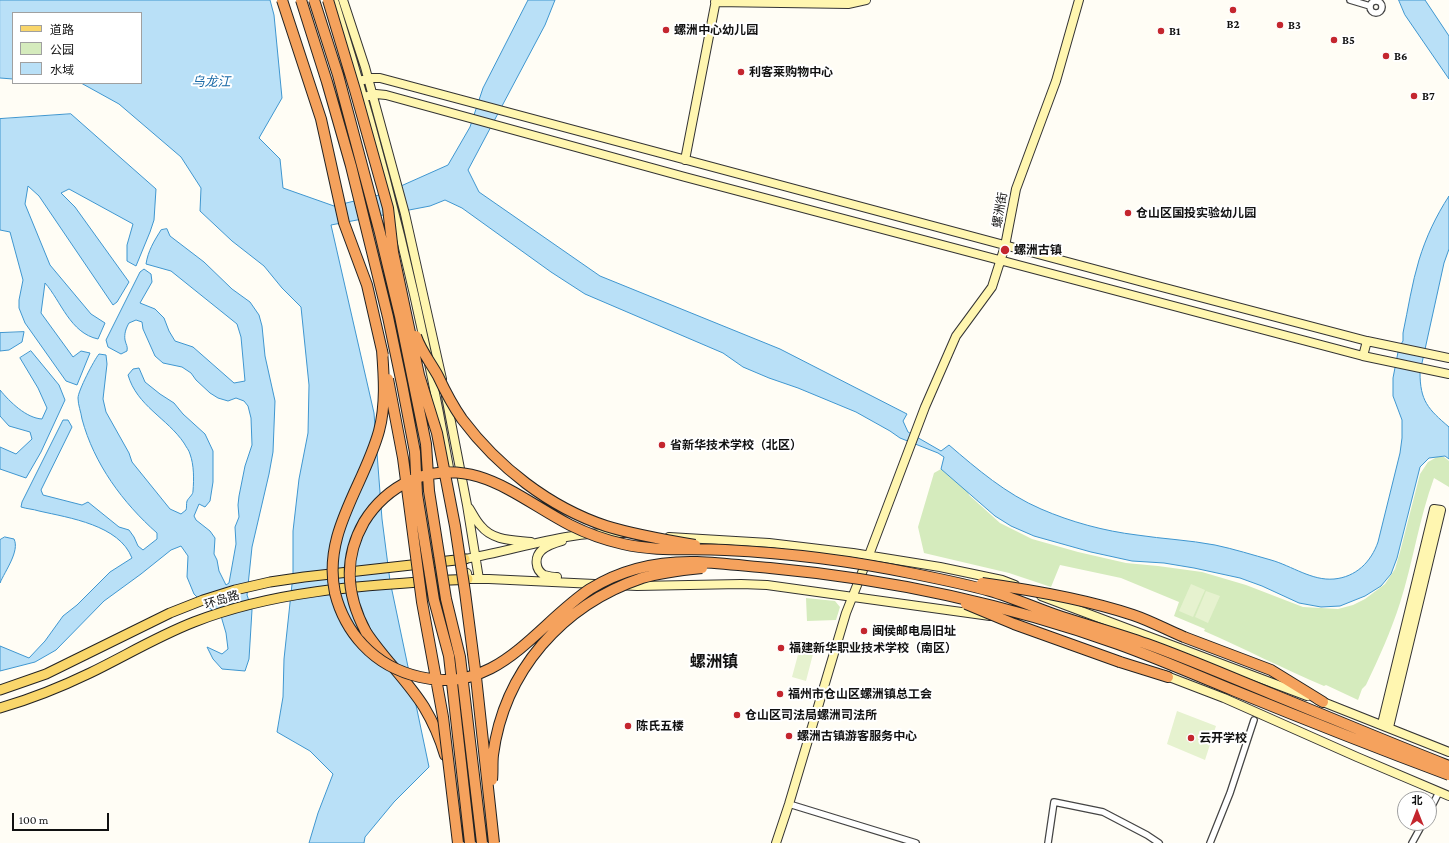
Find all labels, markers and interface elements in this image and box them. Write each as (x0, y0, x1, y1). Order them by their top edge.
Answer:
marker: B2 (1228, 5, 1238, 15)
legend (12, 12, 142, 84)
place label: B2 (1226, 17, 1240, 31)
place label: B3 (1288, 18, 1301, 32)
marker: B3 (1275, 20, 1285, 30)
text: 道路 (50, 23, 74, 37)
place label: 螺洲中心幼儿园 (674, 23, 758, 37)
place label: B1 (1169, 24, 1181, 38)
marker: 螺洲中心幼儿园 (661, 25, 671, 35)
marker: B1 (1156, 26, 1166, 36)
place label: B5 (1342, 33, 1355, 47)
marker: B5 (1329, 35, 1339, 45)
text: 公园 (50, 43, 74, 57)
place label: B6 (1394, 49, 1408, 63)
marker: B6 (1381, 51, 1391, 61)
text: 水域 (50, 63, 74, 77)
place label: 利客莱购物中心 (749, 65, 833, 79)
marker: 利客莱购物中心 (736, 67, 746, 77)
water label: 乌龙江 (192, 74, 230, 90)
place label: B7 (1422, 89, 1435, 103)
marker: B7 (1409, 91, 1419, 101)
street label: 螺洲街 (990, 191, 1010, 229)
place label: 仓山区国投实验幼儿园 (1136, 206, 1256, 220)
marker: 仓山区国投实验幼儿园 (1123, 208, 1133, 218)
place label: 螺洲古镇 (1014, 243, 1062, 257)
marker: 螺洲古镇 (999, 244, 1011, 256)
place label: 省新华技术学校（北区） (670, 438, 802, 452)
marker: 省新华技术学校（北区） (657, 440, 667, 450)
street label: 环岛路 (203, 588, 241, 612)
place label: 闽侯邮电局旧址 (872, 624, 956, 638)
marker: 闽侯邮电局旧址 (859, 626, 869, 636)
place label: 福建新华职业技术学校（南区） (789, 641, 957, 655)
marker: 福建新华职业技术学校（南区） (776, 643, 786, 653)
district label: 螺洲镇 (690, 652, 738, 672)
place label: 福州市仓山区螺洲镇总工会 (788, 687, 932, 701)
marker: 福州市仓山区螺洲镇总工会 (775, 689, 785, 699)
place label: 仓山区司法局螺洲司法所 (745, 708, 877, 722)
marker: 仓山区司法局螺洲司法所 (732, 710, 742, 720)
place label: 陈氏五楼 (636, 719, 684, 733)
marker: 陈氏五楼 (623, 721, 633, 731)
place label: 螺洲古镇游客服务中心 (797, 729, 917, 743)
marker: 螺洲古镇游客服务中心 (784, 731, 794, 741)
place label: 云开学校 (1199, 731, 1247, 745)
marker: 云开学校 (1186, 733, 1196, 743)
north arrow (1397, 791, 1437, 831)
text: 北 (1412, 794, 1423, 806)
scale bar (14, 805, 111, 831)
text: 100 m (19, 813, 48, 827)

